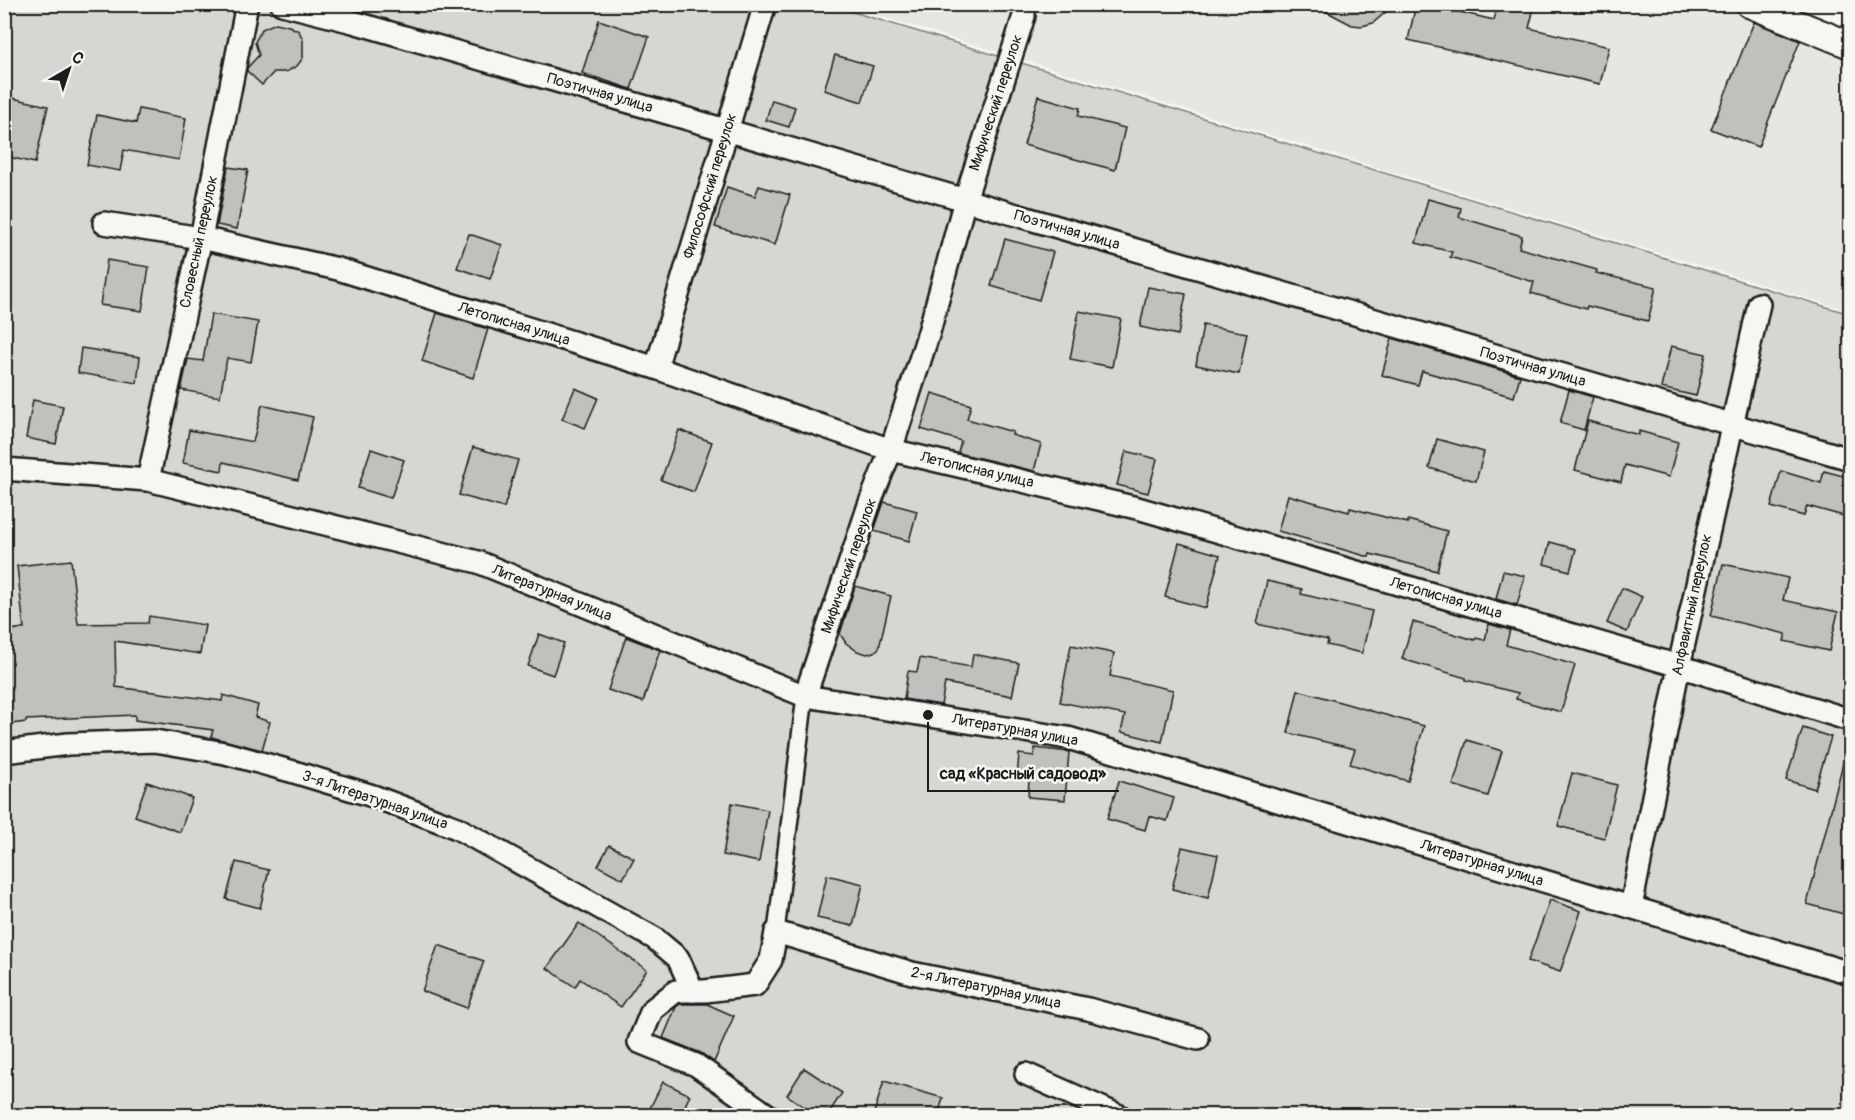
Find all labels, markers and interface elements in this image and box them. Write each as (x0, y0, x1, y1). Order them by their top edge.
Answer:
street label: Мифический переулок (965, 32, 1027, 173)
north arrow (39, 39, 99, 99)
text: С (68, 47, 88, 69)
street label: Поэтичная улица (545, 69, 655, 117)
street label: Философский переулок (679, 111, 741, 261)
street label: Словесный переулок (176, 174, 222, 310)
street label: Поэтичная улица (1012, 206, 1122, 254)
street label: Летописная улица (455, 298, 572, 350)
street label: Поэтичная улица (1478, 343, 1588, 391)
street label: Летописная улица (917, 447, 1036, 492)
street label: Мифический переулок (817, 496, 881, 636)
street label: Алфавитный переулок (1668, 532, 1716, 677)
street label: Литературная улица (488, 560, 615, 626)
street label: Летописная улица (1387, 573, 1504, 623)
street label: Литературная улица (949, 709, 1080, 750)
callout: сад «Красный садовод» (928, 757, 1119, 791)
text: сад «Красный садовод» (939, 764, 1107, 784)
street label: 3-я Литературная улица (300, 766, 450, 834)
street label: Литературная улица (1417, 835, 1546, 891)
street label: 2-я Литературная улица (909, 963, 1063, 1013)

